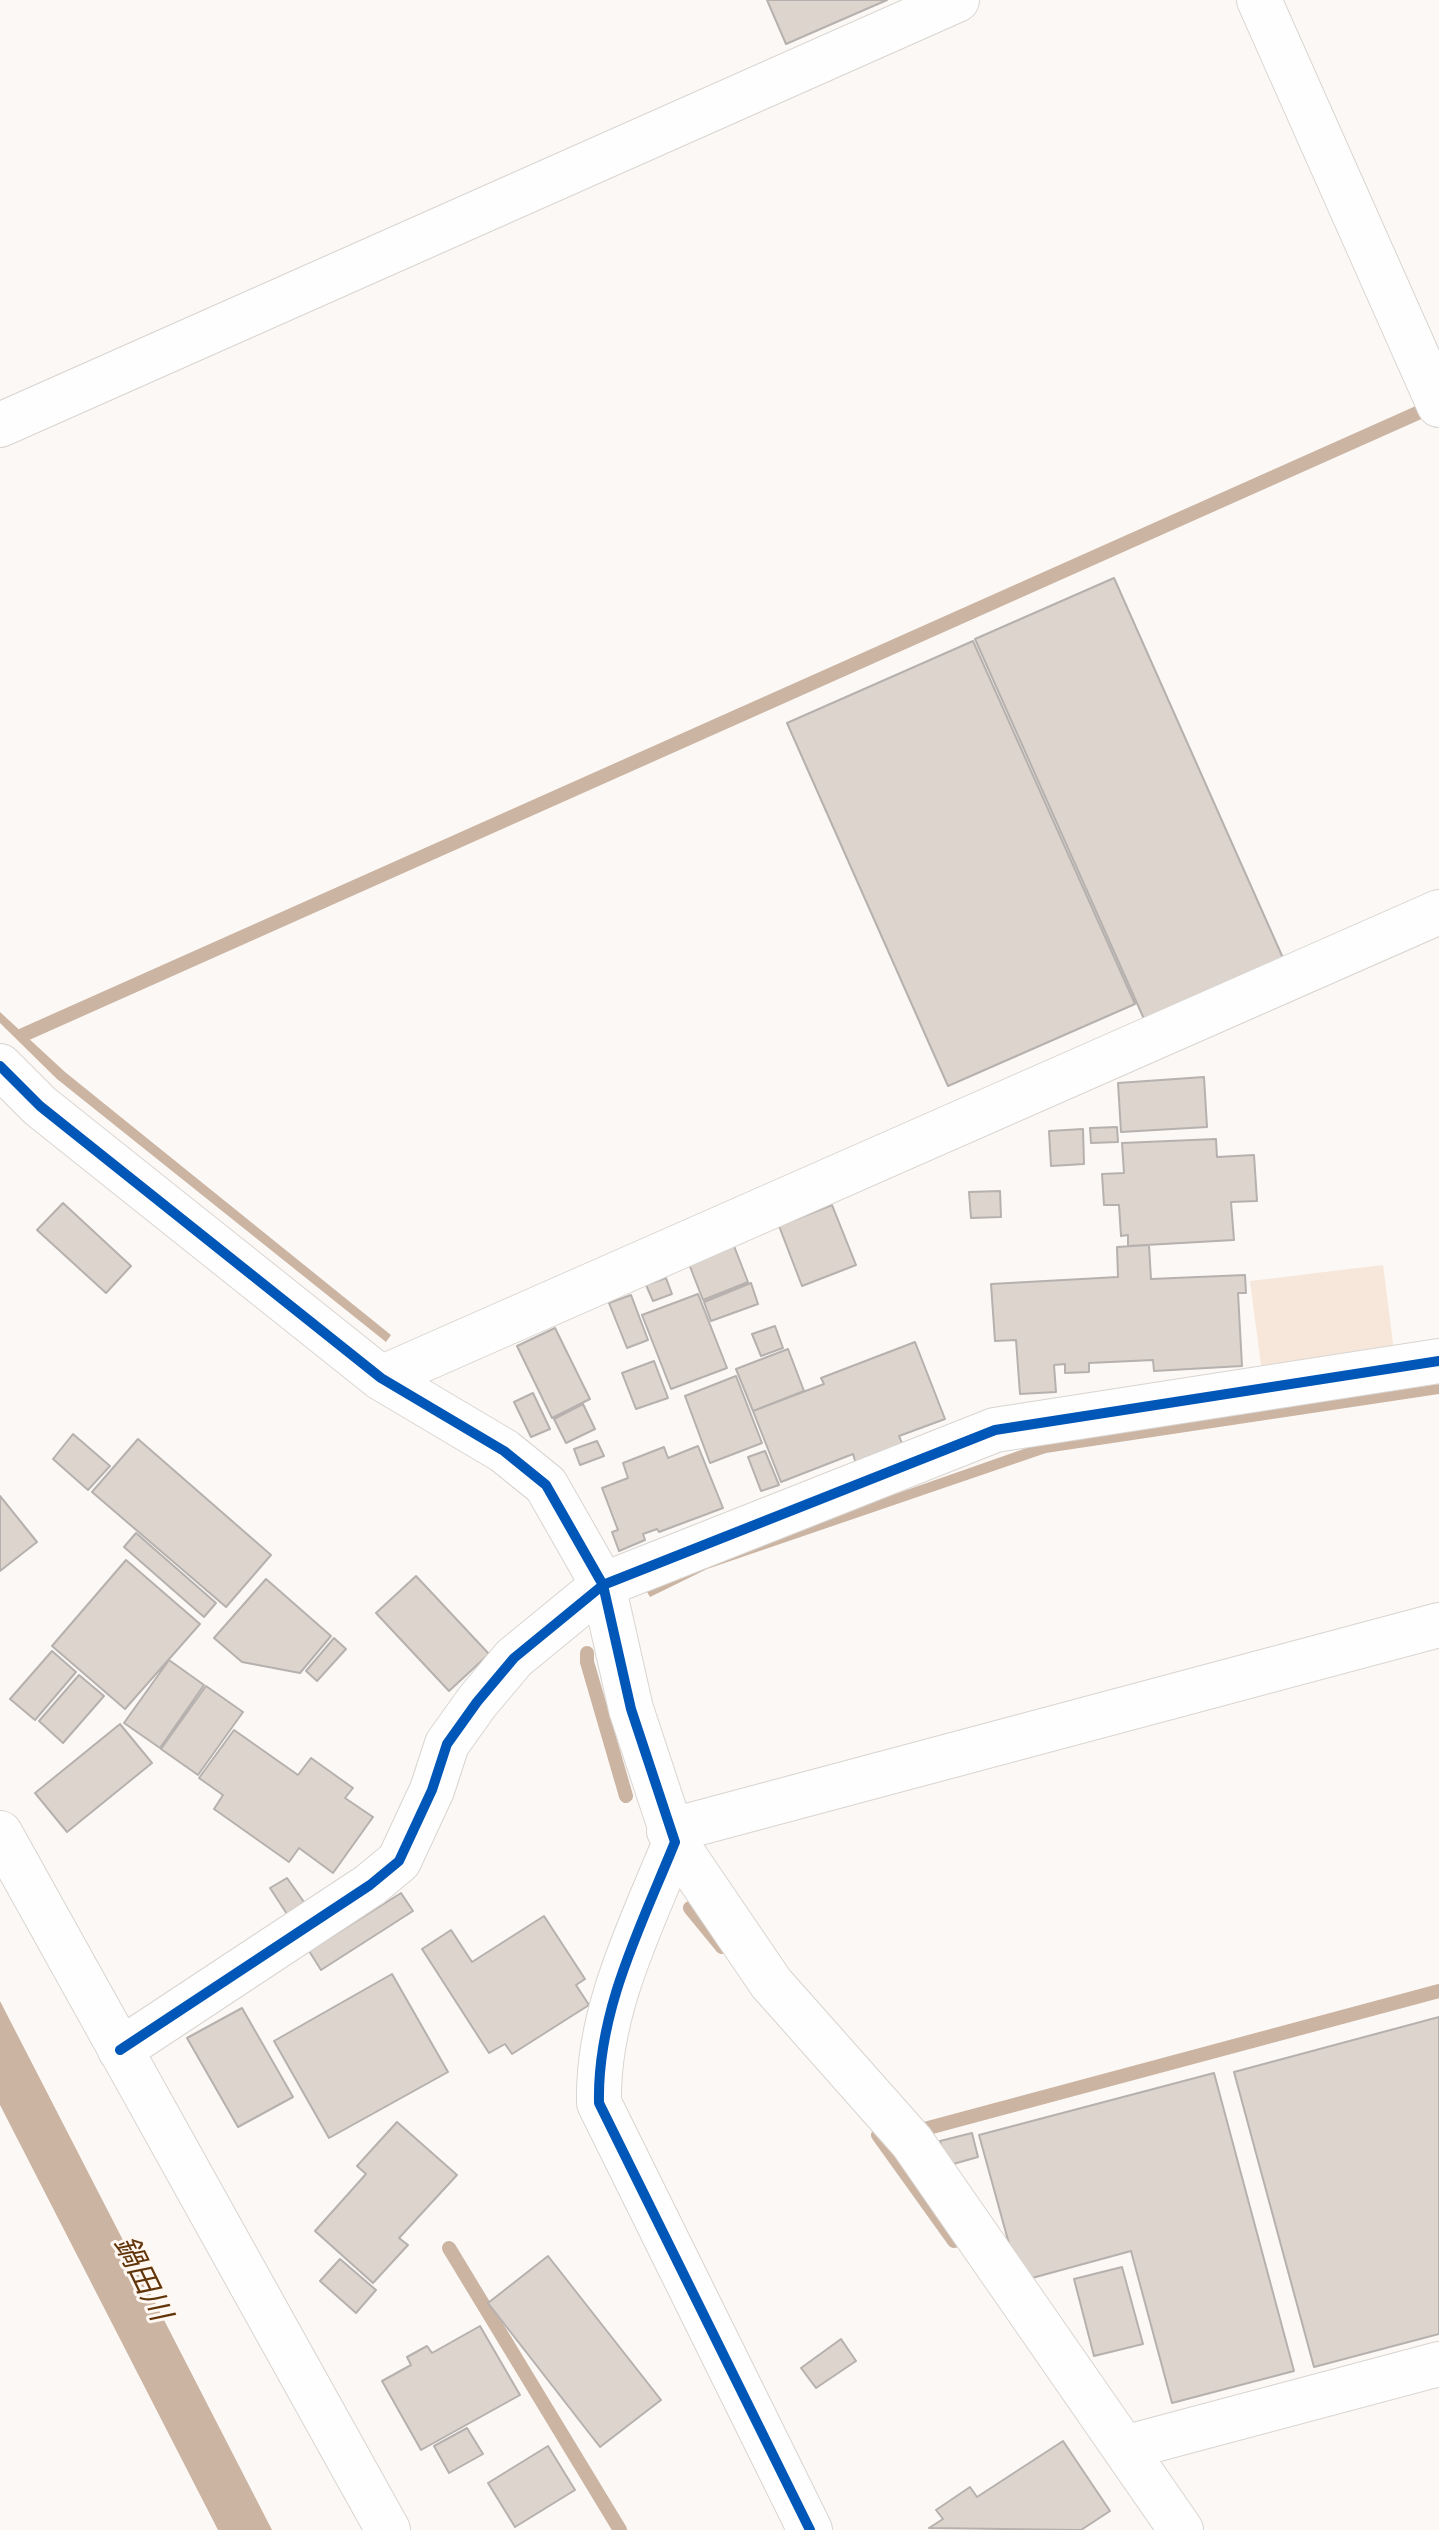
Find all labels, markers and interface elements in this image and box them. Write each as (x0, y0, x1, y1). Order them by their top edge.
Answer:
water label: 鍋田川 (107, 2230, 179, 2326)

